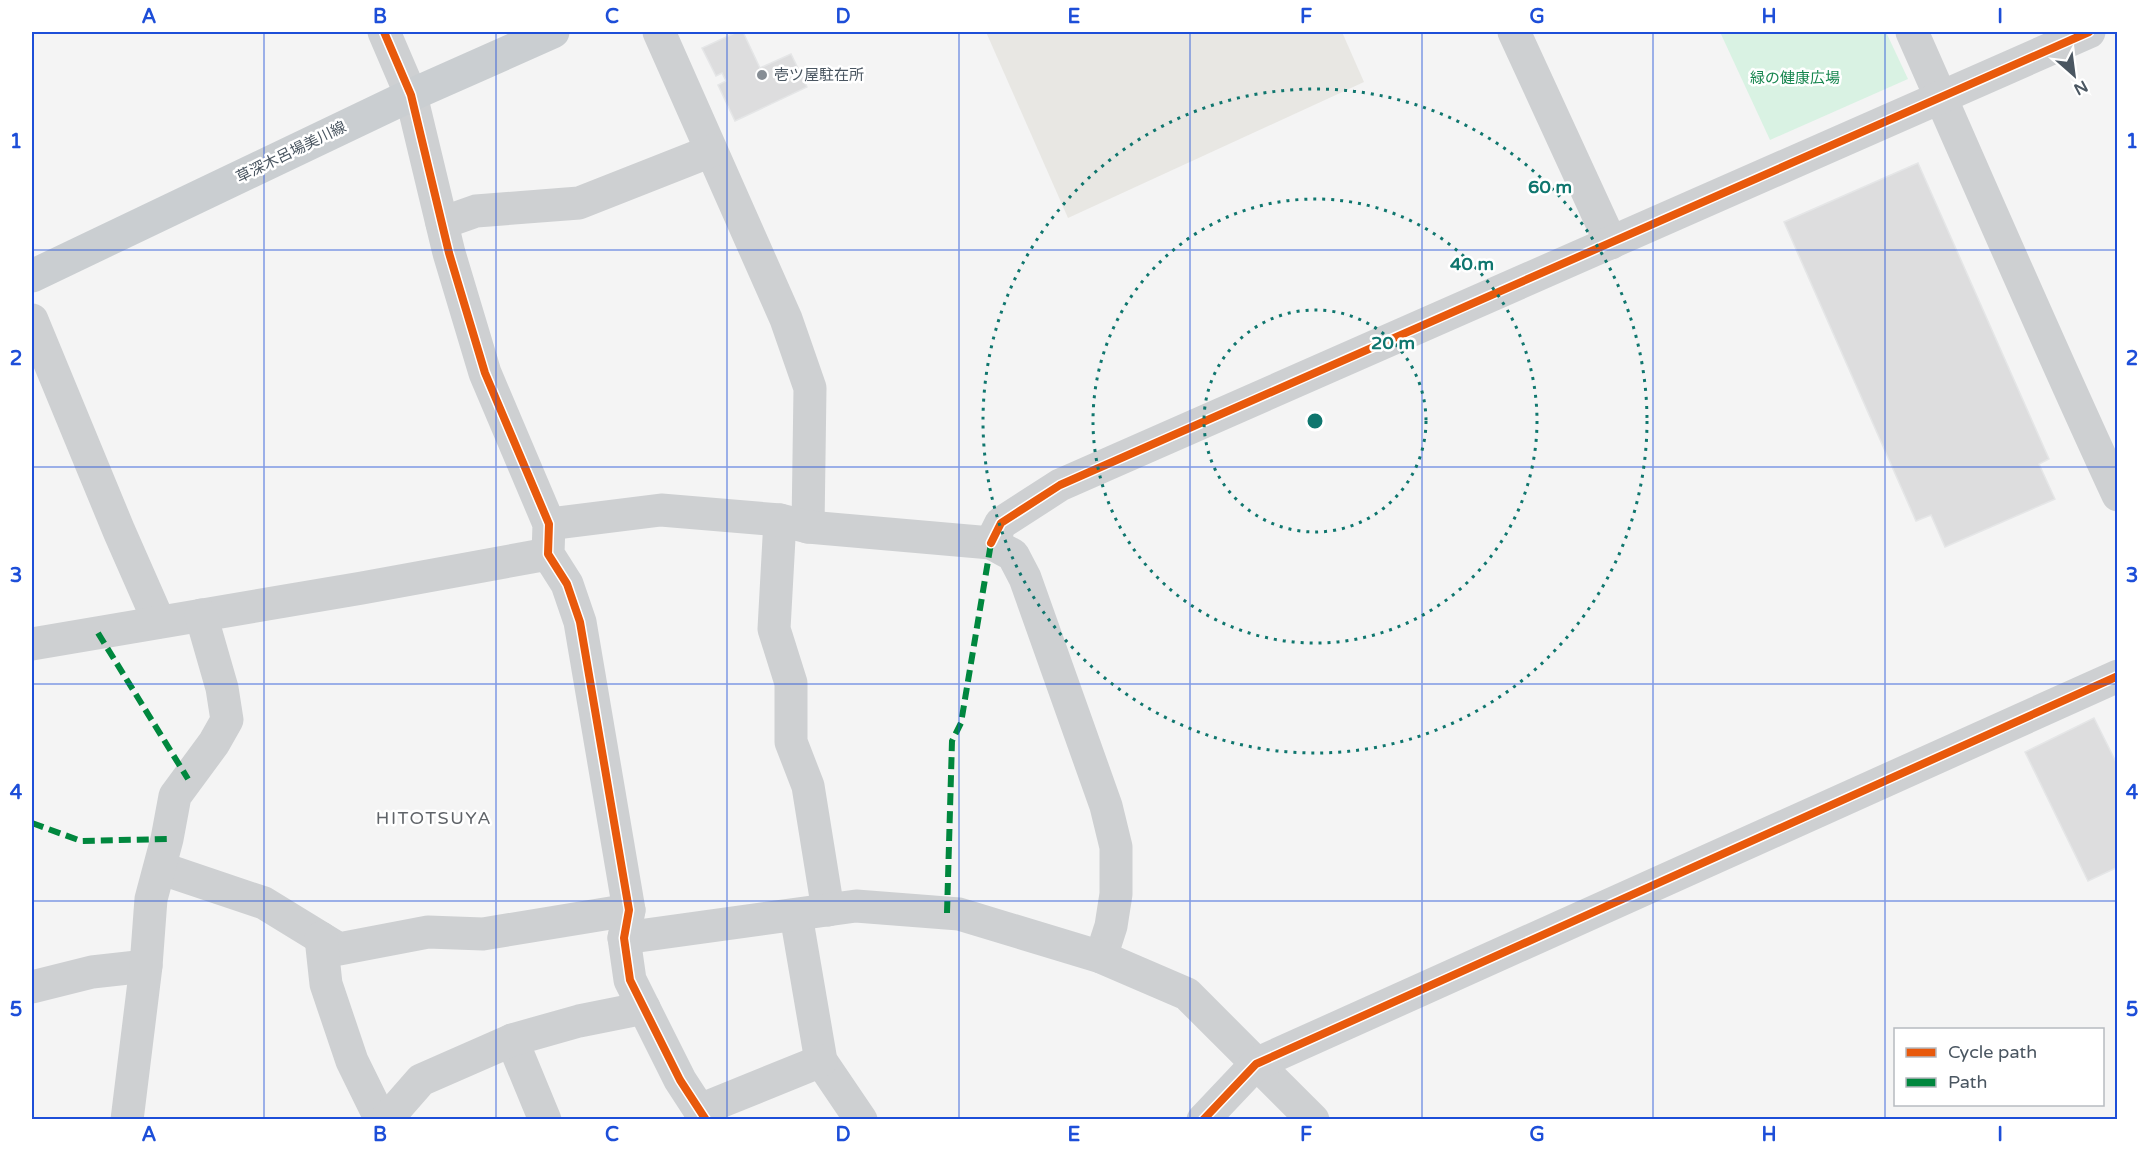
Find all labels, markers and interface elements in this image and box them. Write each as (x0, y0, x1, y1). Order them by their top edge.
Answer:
text: A (142, 5, 157, 29)
text: B (373, 5, 387, 29)
text: C (605, 5, 619, 29)
text: D (835, 5, 851, 29)
text: E (1068, 5, 1081, 29)
text: F (1300, 5, 1312, 29)
text: G (1529, 5, 1545, 29)
text: H (1761, 5, 1777, 29)
text: I (1997, 5, 2003, 29)
north arrow (2044, 45, 2104, 105)
place label: 壱ツ屋駐在所 (774, 66, 864, 84)
marker: 壱ツ屋駐在所 (755, 68, 769, 82)
park label: 緑の健康広場 (1750, 69, 1840, 87)
text: N (2070, 76, 2091, 99)
street label: 草深木呂場美川線 (233, 118, 349, 186)
text: 1 (10, 130, 22, 154)
text: 1 (2126, 130, 2138, 154)
text: 60 m (1528, 176, 1572, 198)
text: 40 m (1450, 253, 1494, 275)
text: 20 m (1371, 332, 1415, 354)
text: 2 (10, 347, 22, 371)
text: 2 (2126, 347, 2138, 371)
centre of rings (1305, 411, 1325, 431)
text: 3 (10, 564, 22, 588)
text: 3 (2126, 564, 2138, 588)
text: 4 (10, 781, 23, 805)
text: 4 (2126, 781, 2139, 805)
district label: HITOTSUYA (376, 807, 492, 829)
text: 5 (10, 998, 22, 1022)
text: 5 (2126, 998, 2138, 1022)
legend (1894, 1028, 2104, 1106)
text: Cycle path (1948, 1041, 2037, 1063)
text: Path (1948, 1071, 1987, 1093)
text: A (142, 1123, 157, 1147)
text: B (373, 1123, 387, 1147)
text: C (605, 1123, 619, 1147)
text: D (835, 1123, 851, 1147)
text: E (1068, 1123, 1081, 1147)
text: F (1300, 1123, 1312, 1147)
text: G (1529, 1123, 1545, 1147)
text: H (1761, 1123, 1777, 1147)
text: I (1997, 1123, 2003, 1147)

